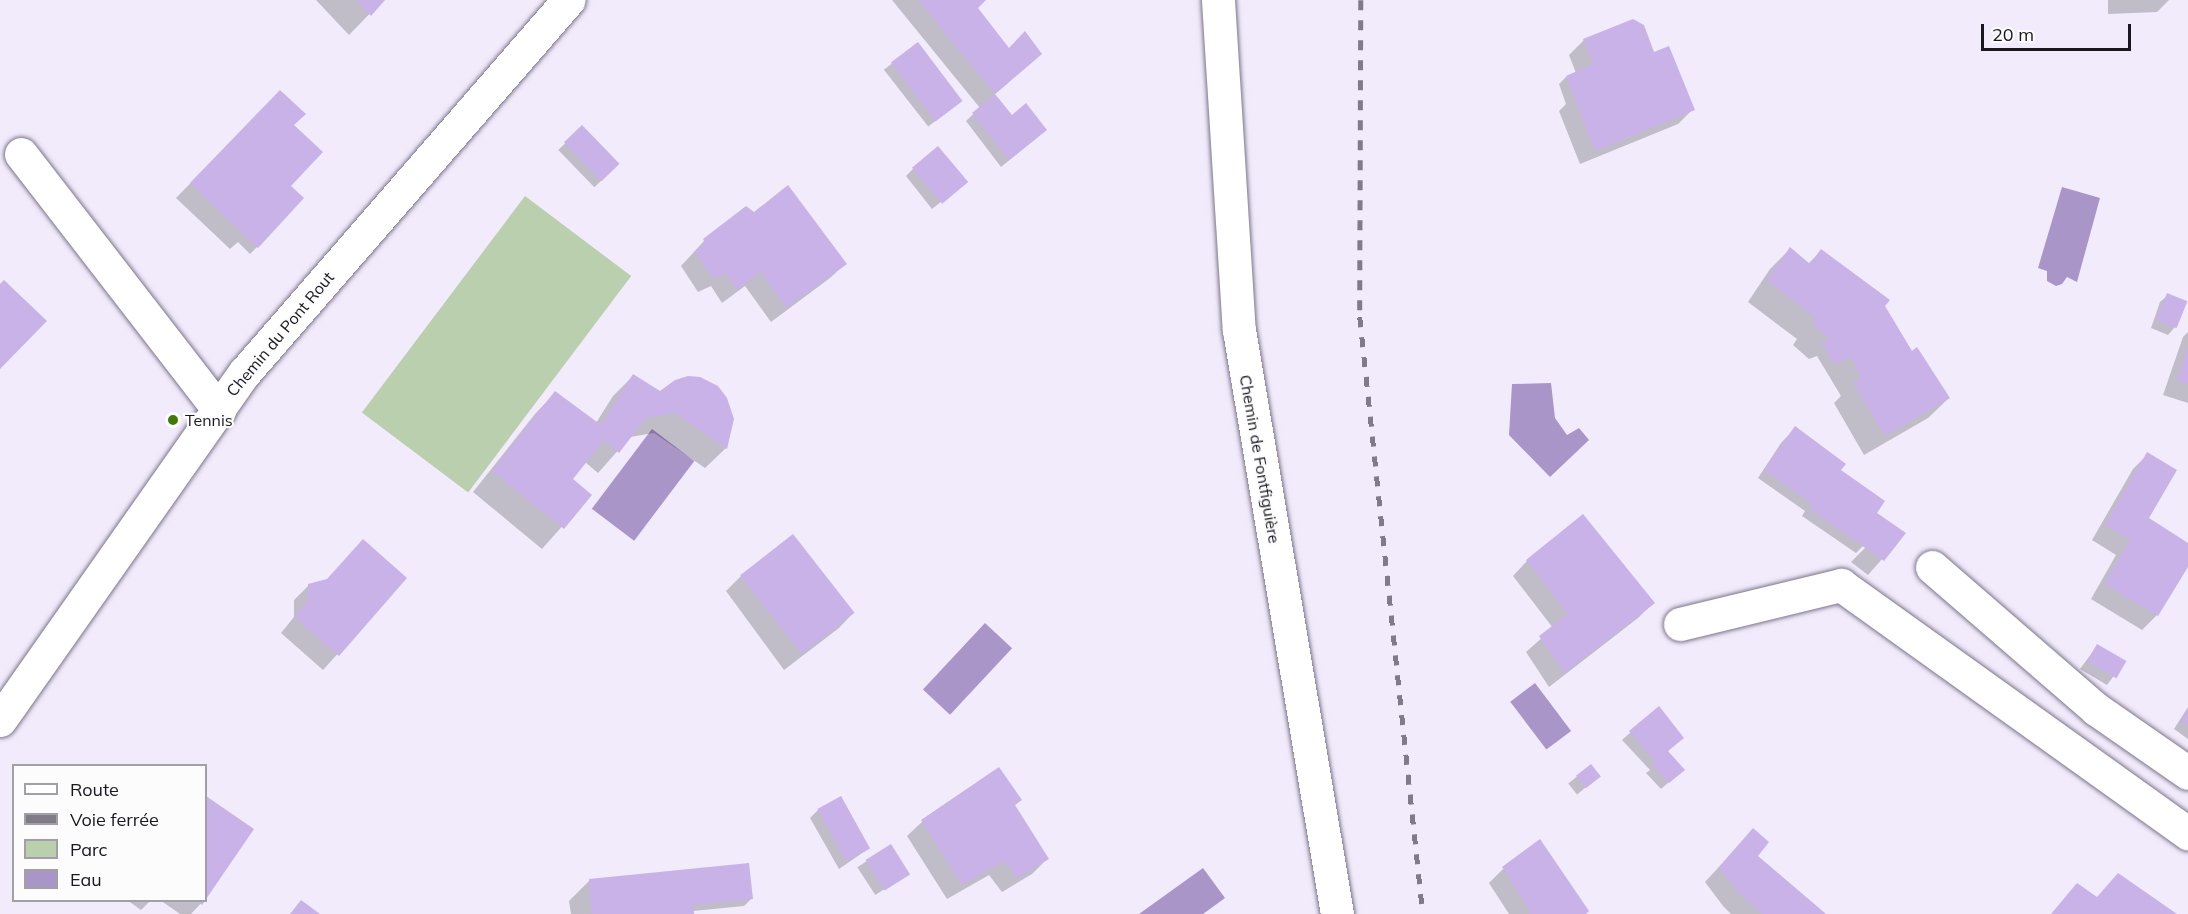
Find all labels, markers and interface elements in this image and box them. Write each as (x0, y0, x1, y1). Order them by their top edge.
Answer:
scale bar (1984, 12, 2134, 50)
text: 20 m (1992, 23, 2034, 46)
street label: Chemin du Pont Rout (222, 268, 338, 400)
street label: Chemin de Fontfiguière (1236, 373, 1284, 545)
place label: Tennis (185, 410, 233, 430)
marker: Tennis (166, 413, 180, 427)
legend (12, 764, 207, 902)
text: Route (70, 778, 119, 801)
text: Voie ferrée (70, 808, 159, 831)
text: Parc (70, 838, 107, 861)
text: Eau (70, 868, 102, 891)

